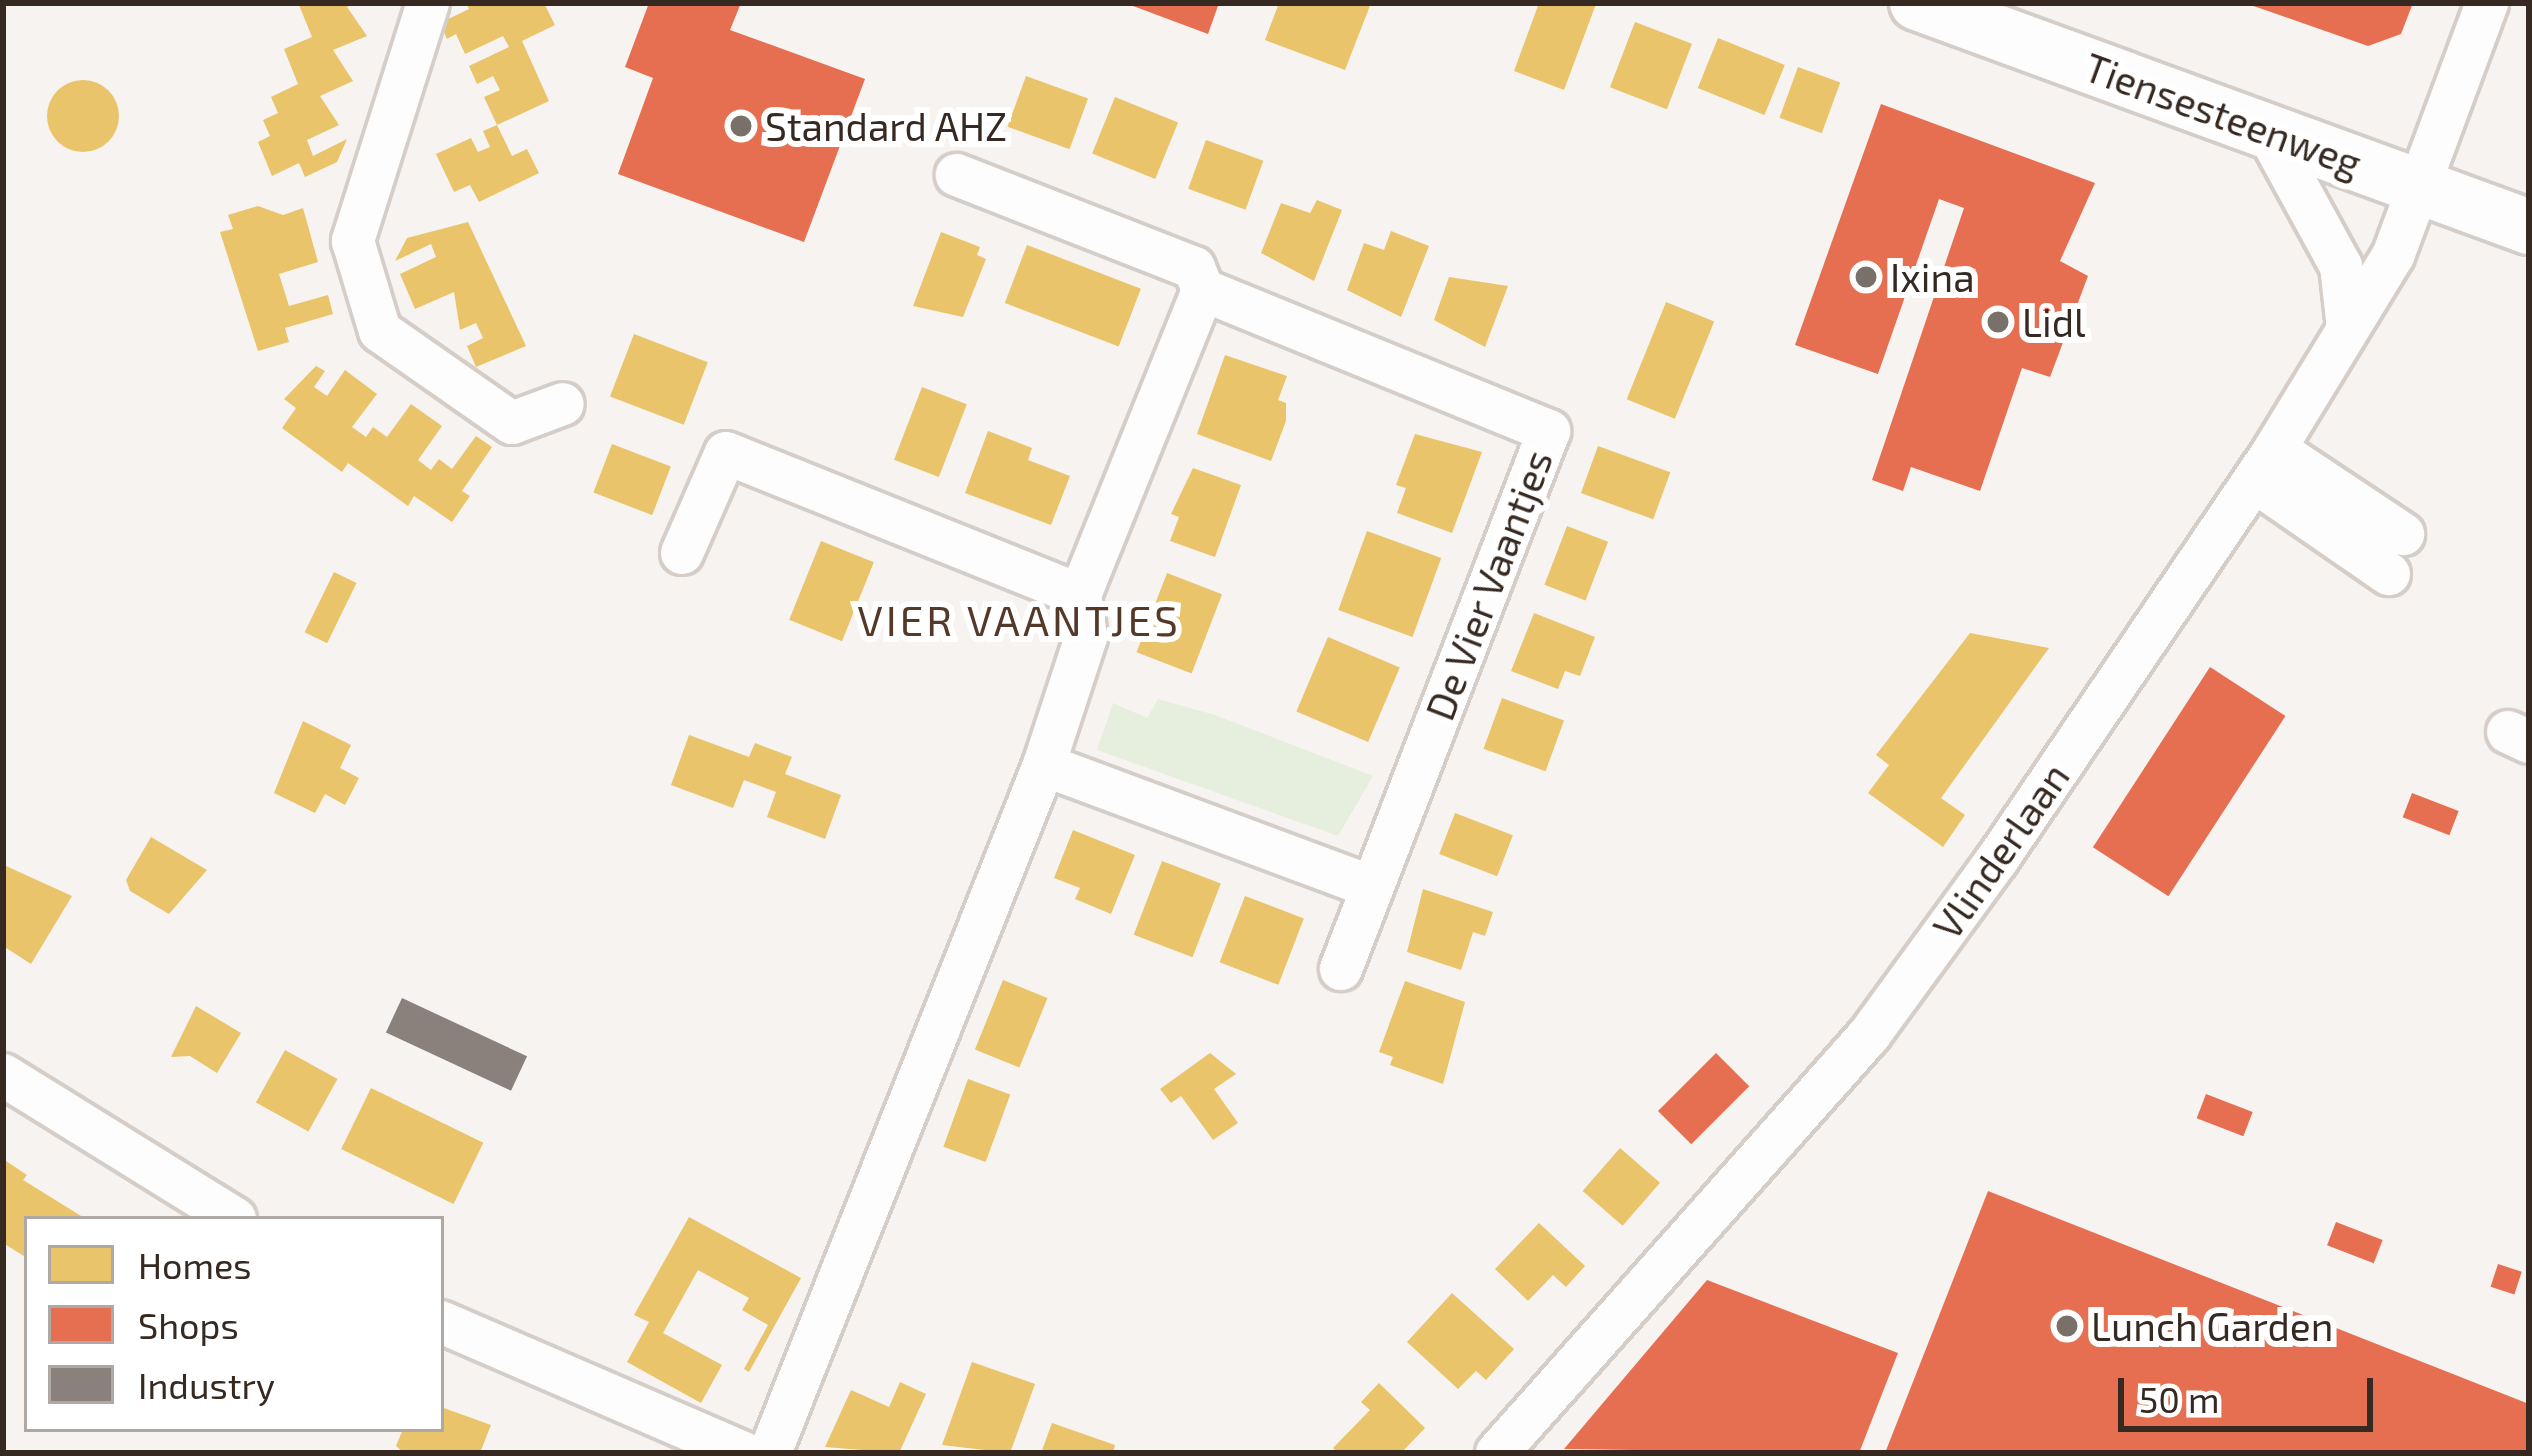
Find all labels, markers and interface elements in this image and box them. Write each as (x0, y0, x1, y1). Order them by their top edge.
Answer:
street label: Tiensesteenweg (2078, 43, 2368, 187)
place label: Standard AHZ (765, 103, 1008, 149)
marker: Standard AHZ (728, 113, 754, 139)
place label: Ixina (1890, 254, 1975, 300)
marker: Ixina (1853, 264, 1879, 290)
place label: Lidl (2022, 299, 2086, 345)
marker: Lidl (1985, 309, 2011, 335)
street label: De Vier Vaantjes (1416, 442, 1562, 728)
district label: VIER VAANTJES (857, 594, 1181, 644)
street label: Vlinderlaan (1923, 754, 2079, 948)
legend (24, 1216, 444, 1432)
text: Homes (138, 1243, 252, 1286)
text: Shops (138, 1303, 239, 1346)
place label: Lunch Garden (2091, 1303, 2333, 1349)
marker: Lunch Garden (2054, 1313, 2080, 1339)
scale bar (2124, 1354, 2379, 1428)
text: Industry (138, 1363, 275, 1406)
text: 50 m (2139, 1377, 2220, 1420)

